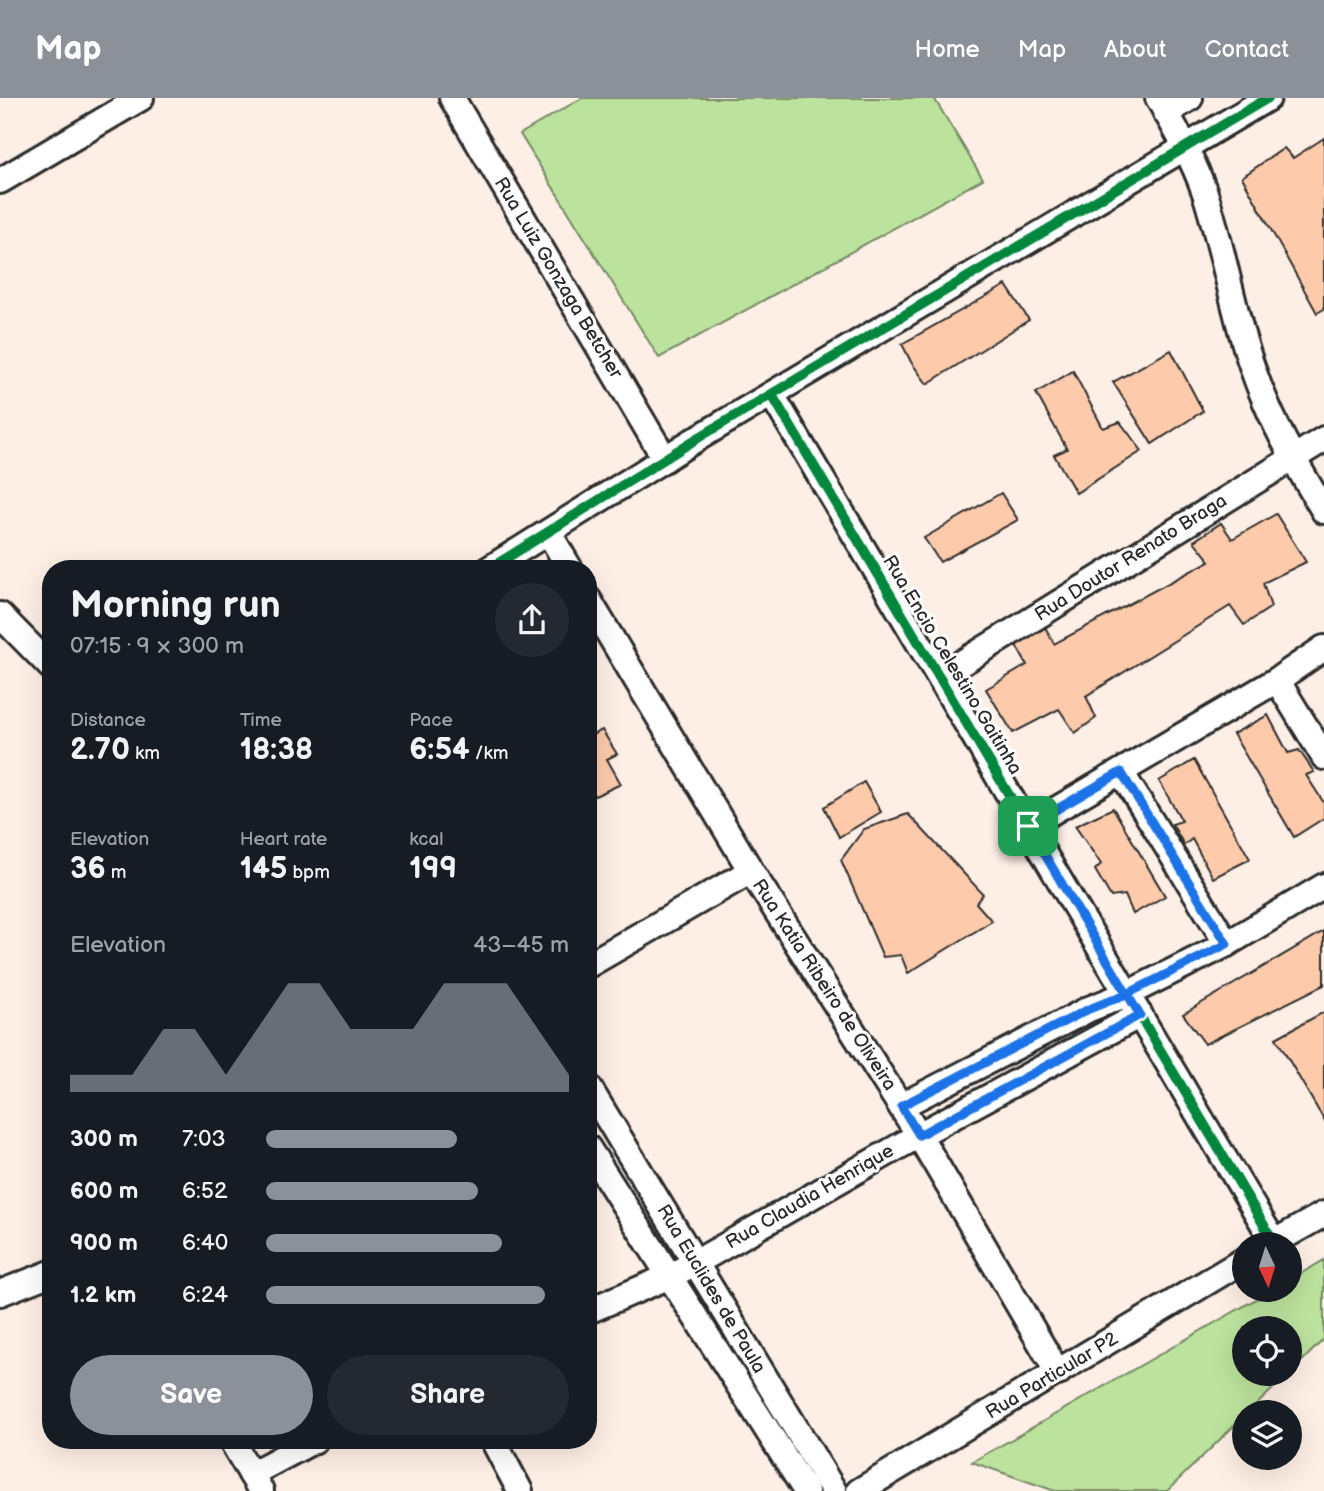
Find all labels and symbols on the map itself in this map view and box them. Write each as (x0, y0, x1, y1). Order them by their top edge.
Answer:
street label: Rua Luiz Gonzaga Betcher (489, 173, 628, 384)
street label: Rua Doutor Renato Braga (1031, 489, 1231, 627)
street label: Rua Encio Celestino Gaitinha (877, 551, 1027, 779)
pin (998, 796, 1058, 856)
street label: Rua Katia Ribeiro de Oliveira (747, 875, 901, 1095)
street label: Rua Claudia Henrique (722, 1139, 898, 1255)
street label: Rua Euclides de Paula (652, 1200, 770, 1378)
north arrow (1232, 1232, 1302, 1302)
street label: Rua Particular P2 (982, 1327, 1123, 1424)

